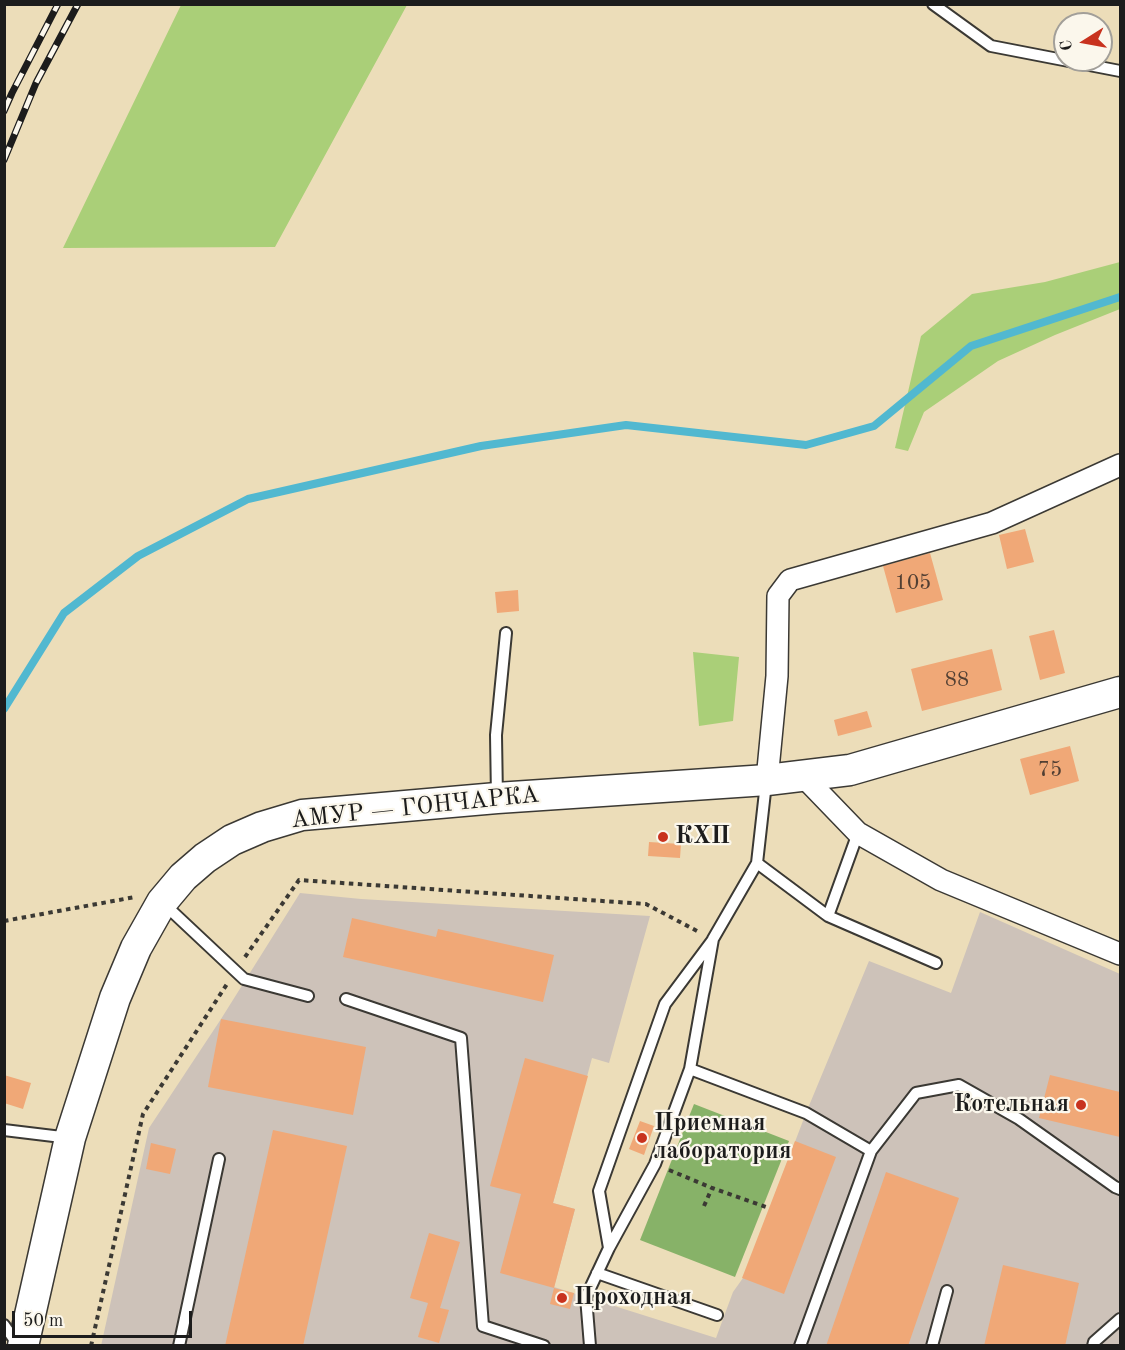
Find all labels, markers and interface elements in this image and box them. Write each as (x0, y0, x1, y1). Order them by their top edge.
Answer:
north arrow (1053, 12, 1113, 72)
text: С (1058, 38, 1076, 52)
house number: 105 (895, 570, 931, 596)
house number: 88 (945, 667, 969, 693)
house number: 75 (1038, 757, 1062, 783)
street label: АМУР — ГОНЧАРКА (289, 781, 541, 835)
place label: КХП (675, 823, 730, 851)
marker: КХП (656, 830, 670, 844)
place label: Котельная (954, 1091, 1069, 1119)
marker: Котельная (1074, 1098, 1088, 1112)
place label: Приемная лаборатория (654, 1110, 792, 1166)
marker: Приемная лаборатория (635, 1131, 649, 1145)
place label: Проходная (574, 1284, 692, 1312)
marker: Проходная (555, 1291, 569, 1305)
scale bar (15, 1299, 195, 1337)
text: 50 m (23, 1312, 63, 1330)

